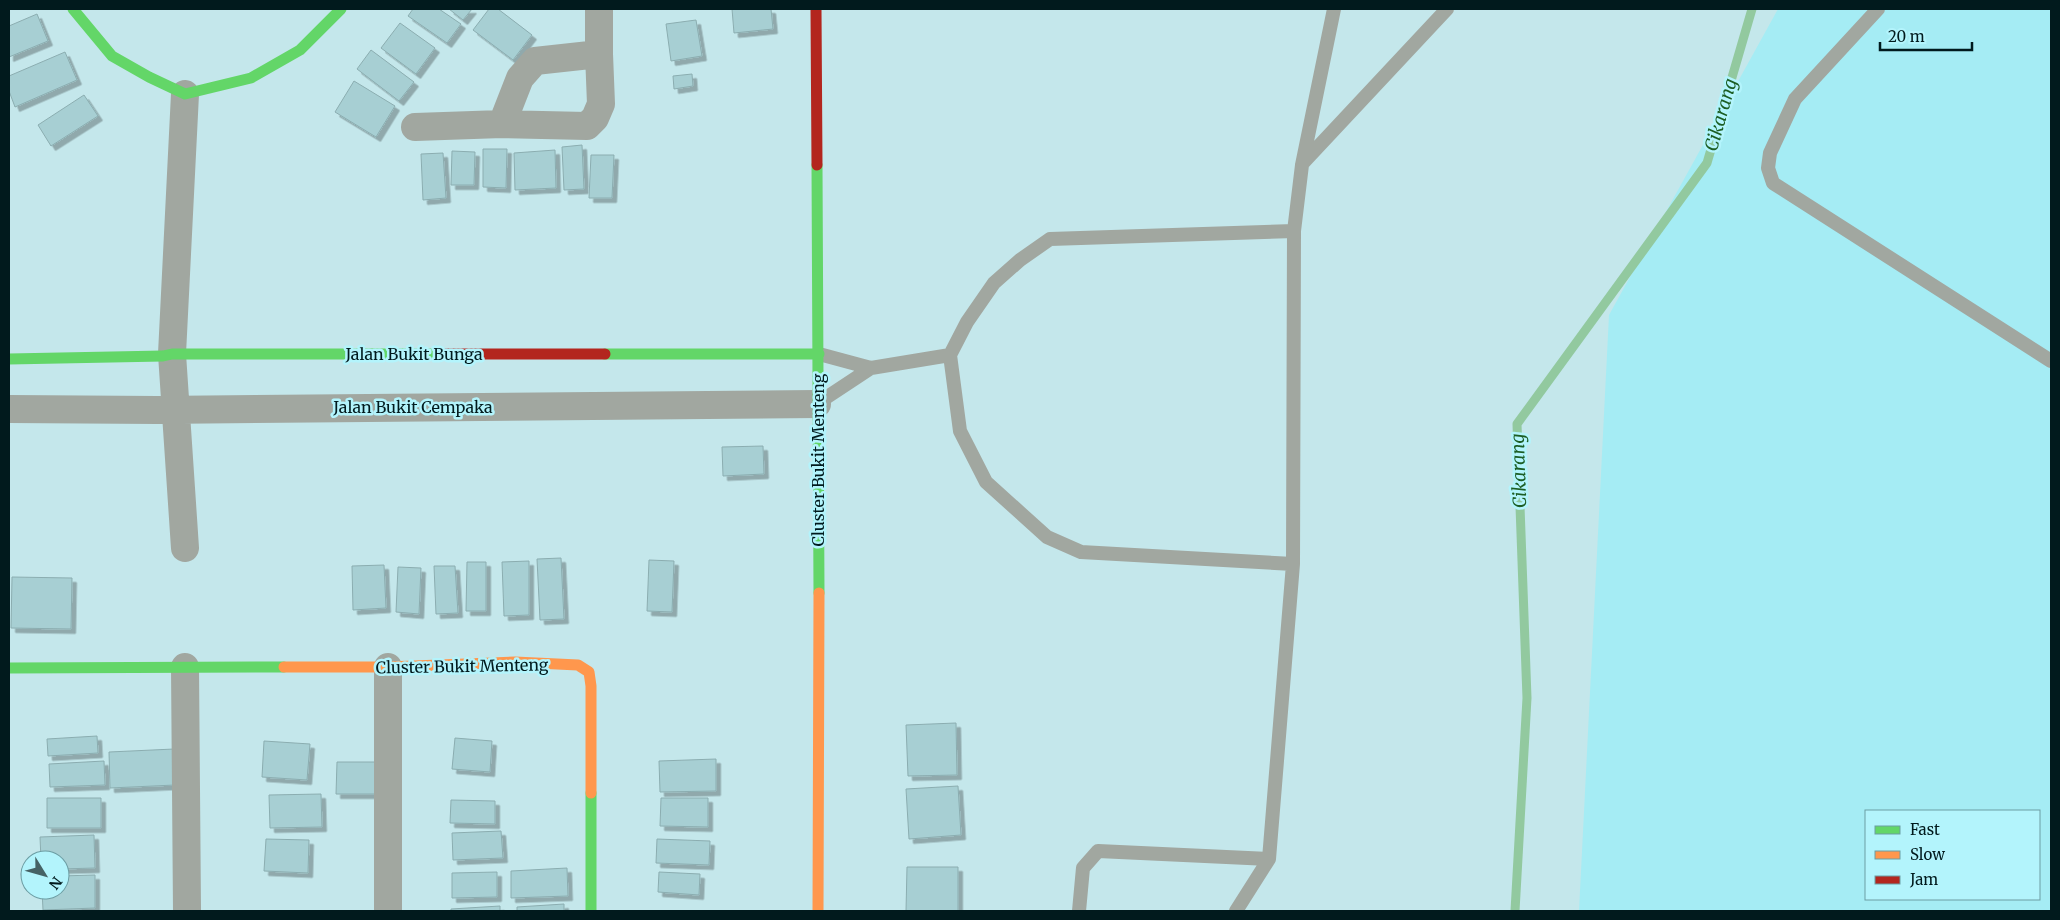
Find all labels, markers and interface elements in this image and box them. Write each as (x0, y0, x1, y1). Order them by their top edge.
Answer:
scale bar (1880, 20, 1972, 52)
text: 20 m (1888, 27, 1925, 46)
water label: Cikarang (1699, 76, 1742, 154)
street label: Jalan Bukit Bunga (344, 344, 483, 364)
street label: Cluster Bukit Menteng (808, 373, 828, 546)
street label: Jalan Bukit Cempaka (332, 397, 493, 417)
water label: Cikarang (1506, 433, 1531, 509)
street label: Cluster Bukit Menteng (375, 654, 549, 678)
legend (1865, 810, 2040, 900)
text: Fast (1910, 820, 1940, 839)
text: Slow (1910, 845, 1945, 864)
north arrow (20, 850, 70, 900)
text: Jam (1909, 870, 1938, 889)
text: N (45, 873, 66, 893)

